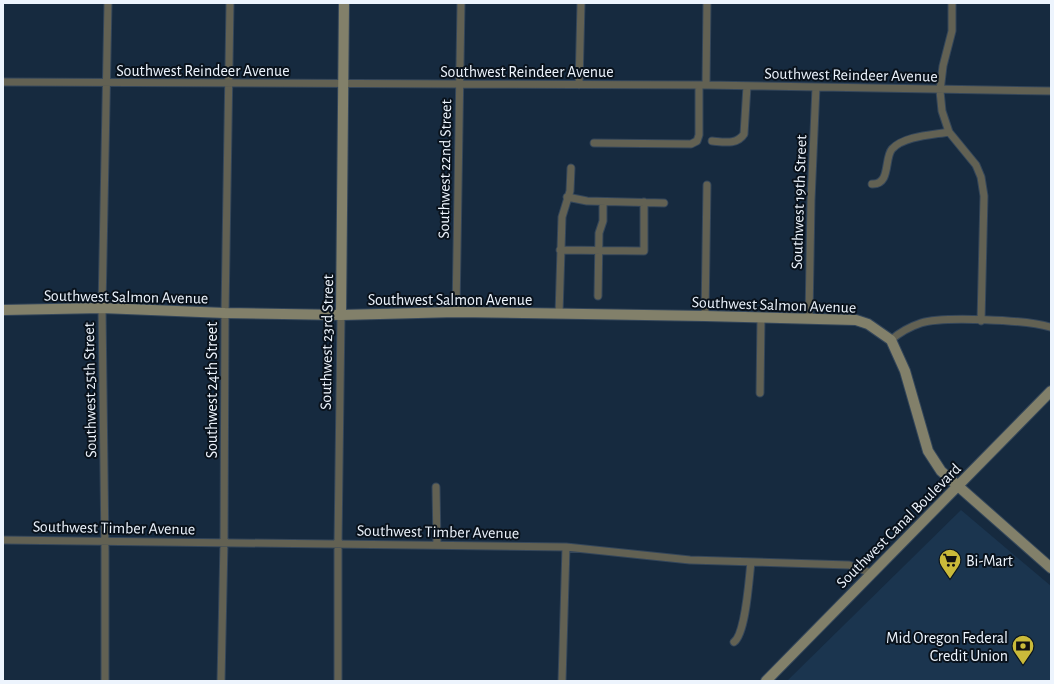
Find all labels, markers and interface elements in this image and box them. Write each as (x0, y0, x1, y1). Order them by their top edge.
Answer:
street label: Southwest Reindeer Avenue (116, 63, 290, 79)
street label: Southwest Reindeer Avenue (440, 64, 614, 80)
street label: Southwest Reindeer Avenue (764, 65, 938, 85)
street label: Southwest 22nd Street (436, 99, 454, 239)
street label: Southwest 19th Street (789, 134, 809, 270)
street label: Southwest 23rd Street (318, 274, 336, 410)
street label: Southwest Salmon Avenue (44, 288, 208, 306)
street label: Southwest Salmon Avenue (368, 292, 532, 308)
street label: Southwest Salmon Avenue (691, 294, 856, 316)
street label: Southwest 25th Street (81, 322, 99, 458)
street label: Southwest 24th Street (204, 322, 220, 458)
street label: Southwest Canal Boulevard (833, 460, 964, 591)
street label: Southwest Timber Avenue (33, 519, 195, 537)
street label: Southwest Timber Avenue (357, 523, 519, 541)
supermarket icon: Bi-Mart (937, 547, 963, 580)
place label: Bi-Mart (966, 553, 1013, 569)
place label: Mid Oregon Federal Credit Union (886, 630, 1008, 664)
bank icon: Mid Oregon Federal Credit Union (1010, 633, 1036, 666)

